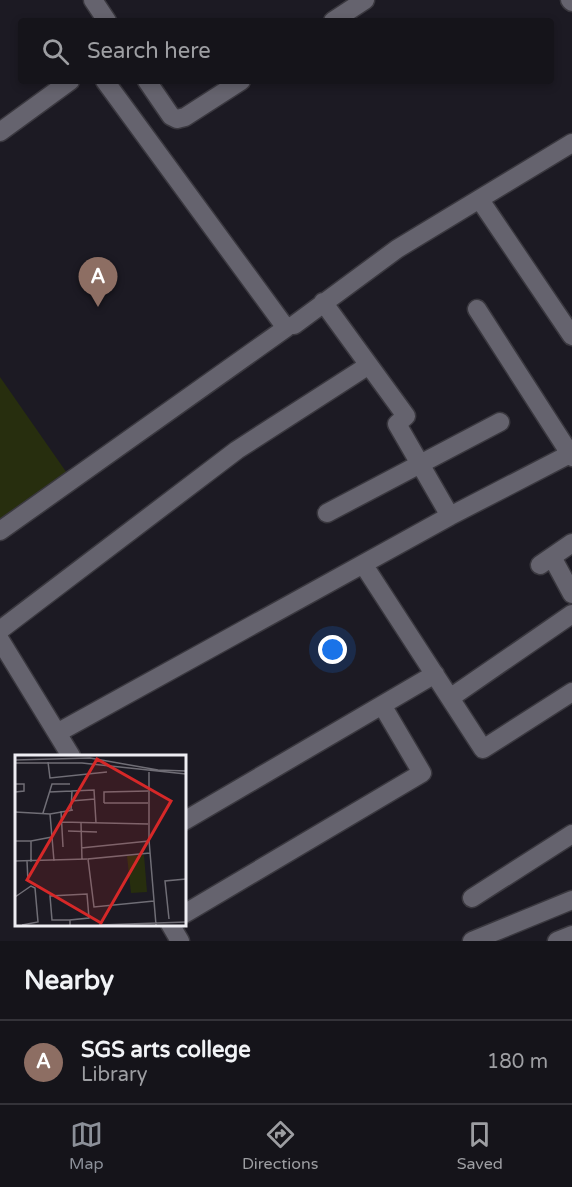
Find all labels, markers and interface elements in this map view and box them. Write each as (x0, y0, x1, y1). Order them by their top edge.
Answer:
search box (18, 18, 554, 84)
icon: search (39, 35, 72, 68)
text: Search here (87, 38, 211, 64)
pin: A (78, 258, 118, 307)
your location (318, 635, 347, 664)
inset map (15, 755, 186, 926)
text: Nearby (24, 965, 114, 996)
text: SGS arts college (81, 1037, 251, 1063)
text: A (36, 1050, 51, 1074)
text: 180 m (487, 1050, 548, 1074)
text: Library (81, 1063, 147, 1087)
tab: Map (69, 1118, 104, 1174)
tab: Directions (242, 1118, 318, 1174)
tab: Saved (457, 1118, 503, 1174)

